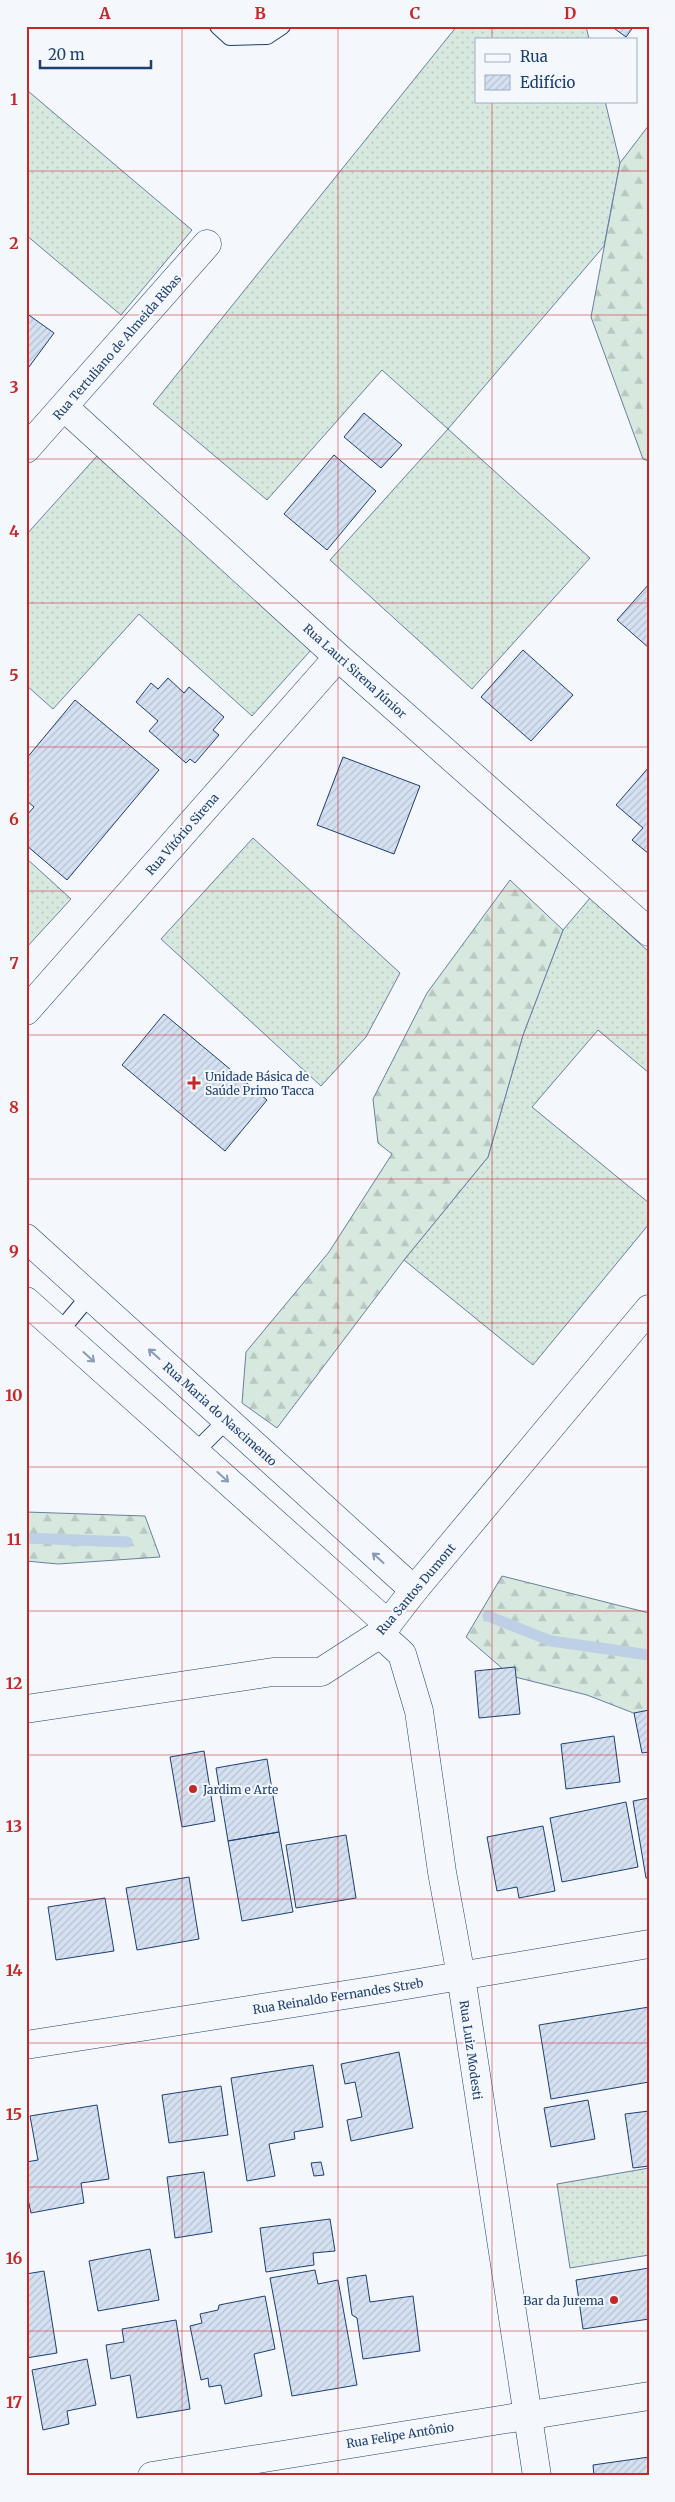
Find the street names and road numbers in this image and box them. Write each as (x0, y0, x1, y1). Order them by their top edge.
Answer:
street label: Rua Tertuliano de Almeida Ribas (50, 271, 184, 423)
street label: Rua Lauri Sirena Júnior (300, 621, 410, 722)
street label: Rua Vitório Sirena (142, 790, 222, 878)
street label: Rua Maria do Nascimento (160, 1359, 280, 1469)
street label: Rua Santos Dumont (373, 1540, 459, 1638)
street label: Rua Reinaldo Fernandes Streb (252, 1975, 424, 2017)
street label: Rua Luiz Modesti (457, 1999, 485, 2101)
street label: Rua Felipe Antônio (345, 2419, 455, 2451)

